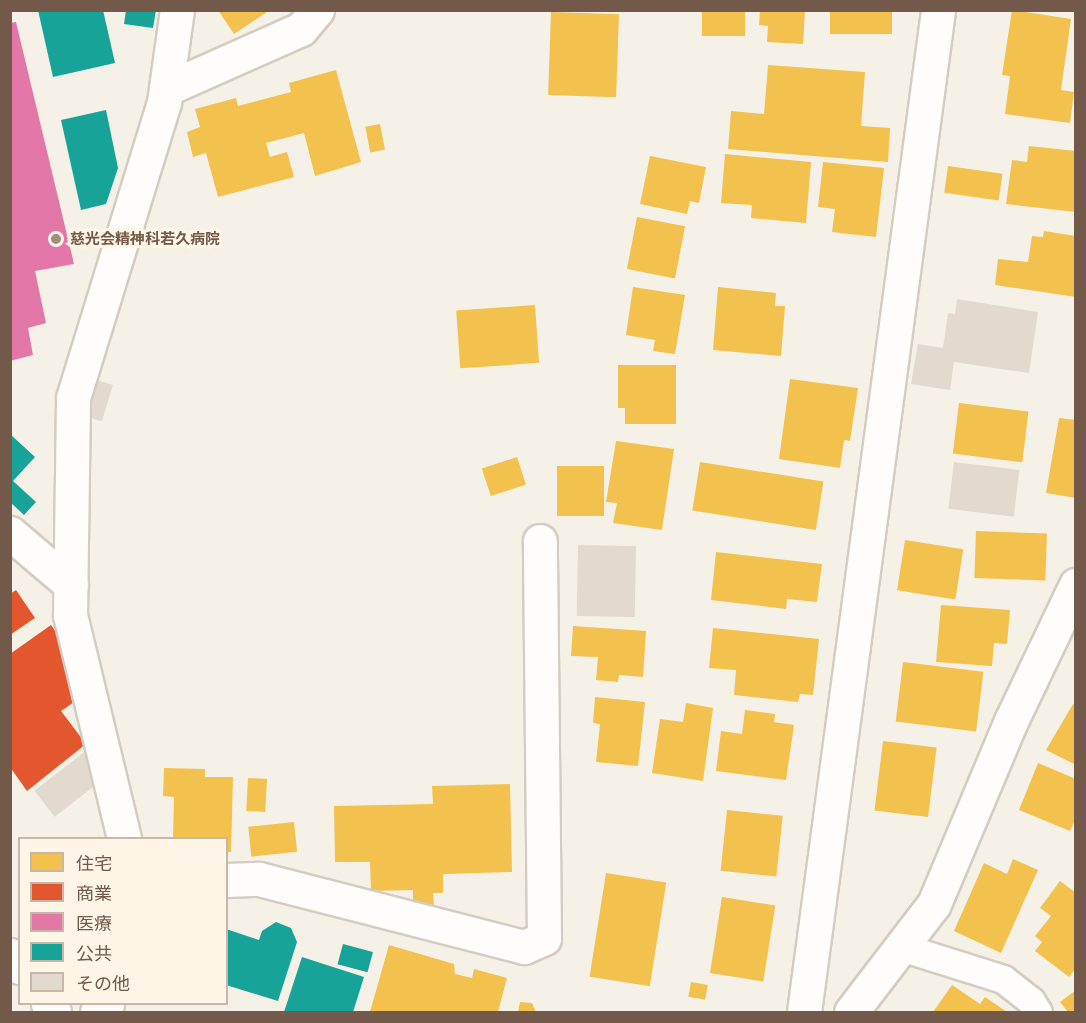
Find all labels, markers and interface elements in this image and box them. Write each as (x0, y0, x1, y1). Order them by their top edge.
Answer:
marker: 慈光会精神科若久病院 (47, 230, 65, 248)
place label: 慈光会精神科若久病院 (70, 230, 220, 248)
legend (18, 837, 228, 1005)
text: 住宅 (76, 852, 112, 875)
text: 商業 (76, 882, 112, 905)
text: 医療 (76, 912, 112, 935)
text: 公共 (76, 942, 112, 965)
text: その他 (76, 972, 130, 995)

